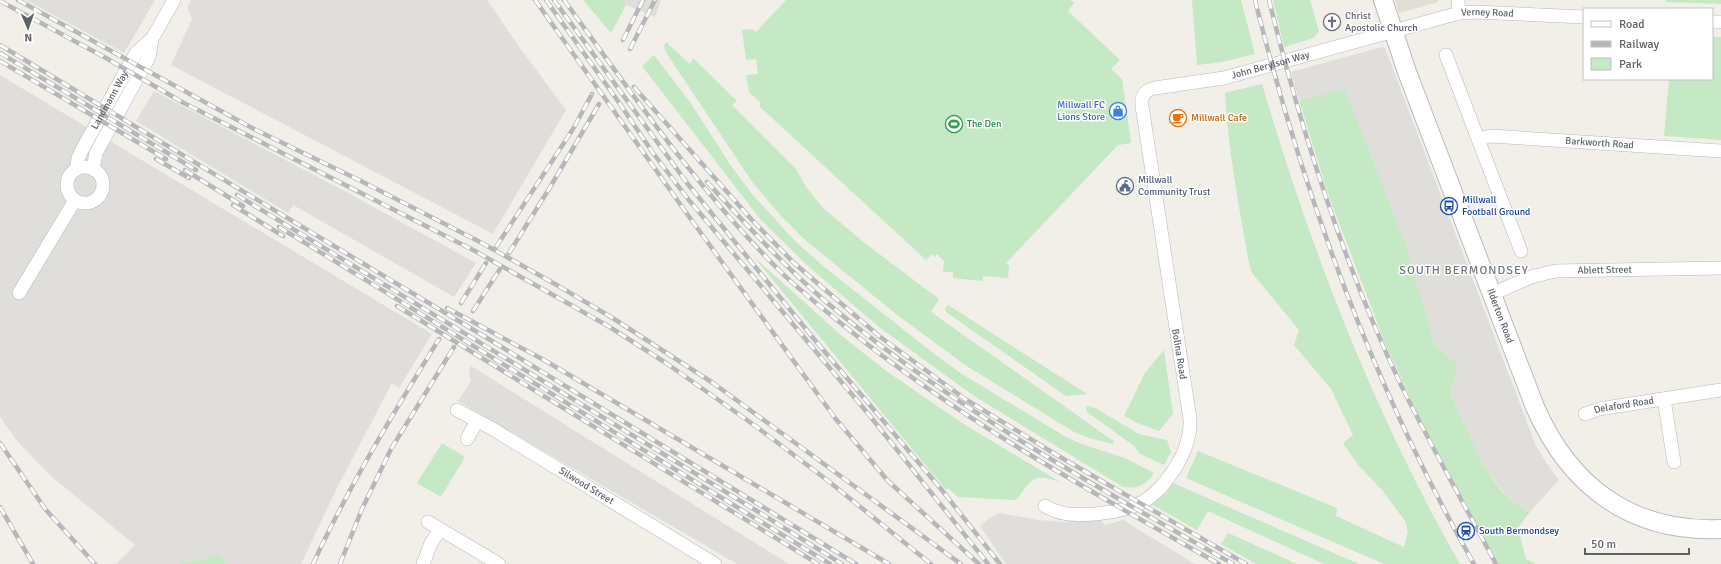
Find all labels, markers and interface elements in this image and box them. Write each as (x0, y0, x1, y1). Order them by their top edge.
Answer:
street label: Verney Road (1461, 6, 1514, 20)
north arrow (8, 8, 48, 48)
legend (1583, 8, 1713, 80)
place label: Christ Apostolic Church (1345, 10, 1418, 34)
church icon: Christ Apostolic Church (1322, 12, 1342, 32)
text: Road (1619, 17, 1645, 32)
text: N (24, 31, 32, 44)
text: Railway (1619, 37, 1659, 52)
street label: John Berylson Way (1230, 49, 1311, 82)
text: Park (1619, 57, 1642, 72)
street label: Landmann Way (89, 69, 131, 131)
place label: Millwall FC Lions Store (1057, 99, 1105, 123)
shop icon: Millwall FC Lions Store (1108, 101, 1128, 121)
cafe icon: Millwall Cafe (1168, 108, 1188, 128)
place label: Millwall Cafe (1191, 112, 1247, 124)
sports icon: The Den (944, 114, 964, 134)
place label: The Den (967, 118, 1002, 130)
street label: Barkworth Road (1565, 135, 1634, 151)
place label: Millwall Community Trust (1138, 174, 1211, 198)
public building icon: Millwall Community Trust (1115, 176, 1135, 196)
place label: Millwall Football Ground (1462, 194, 1530, 218)
bus stop icon: Millwall Football Ground (1439, 196, 1459, 216)
district label: SOUTH BERMONDSEY (1399, 263, 1529, 278)
street label: Ablett Street (1577, 264, 1633, 277)
street label: Ilderton Road (1484, 287, 1516, 345)
street label: Bolina Road (1169, 328, 1189, 380)
street label: Delaford Road (1592, 395, 1655, 416)
street label: Silwood Street (557, 465, 616, 507)
station icon: South Bermondsey (1456, 521, 1476, 541)
place label: South Bermondsey (1479, 525, 1559, 537)
scale bar (1585, 530, 1689, 556)
text: 50 m (1591, 537, 1616, 552)

